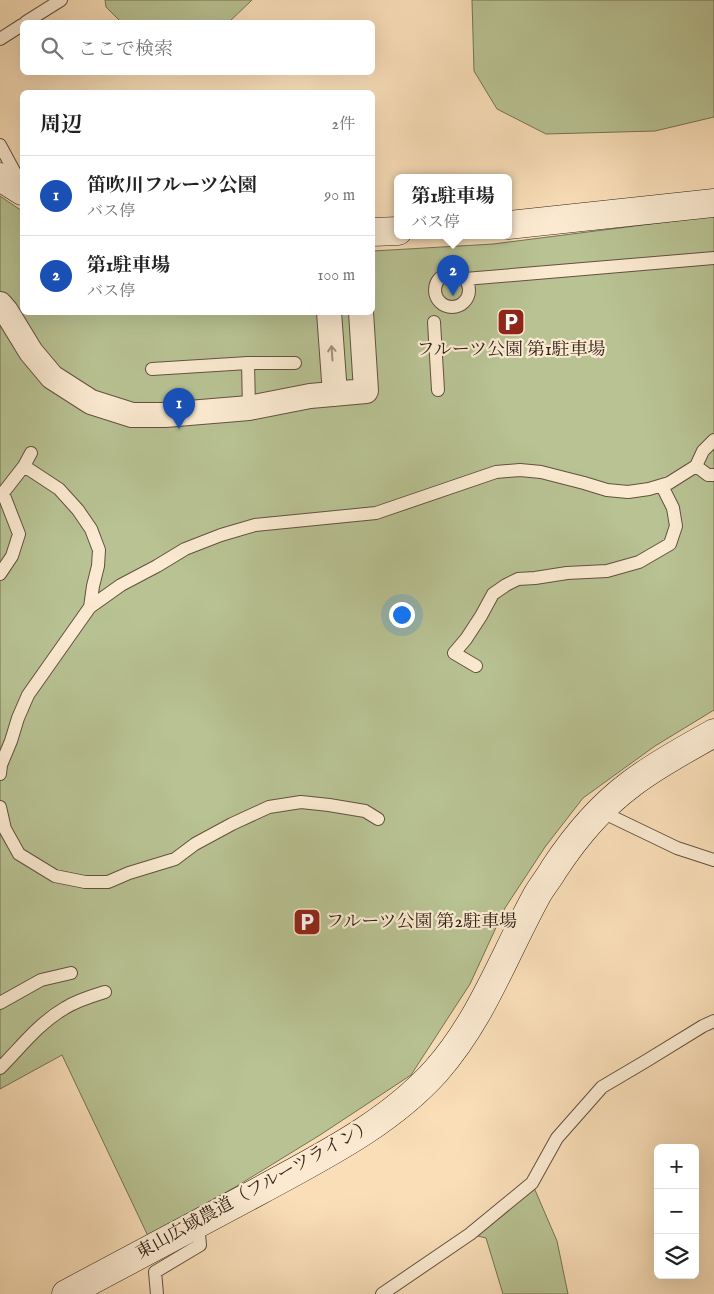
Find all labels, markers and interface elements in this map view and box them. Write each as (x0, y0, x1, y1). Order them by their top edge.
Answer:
search box (20, 20, 375, 75)
icon: search (38, 34, 66, 62)
text: ここで検索 (78, 38, 173, 62)
text: 周辺 (40, 112, 82, 139)
text: 2件 (331, 115, 355, 135)
text: 笛吹川フルーツ公園 (87, 174, 256, 198)
popup (394, 174, 512, 239)
text: 第1駐車場 (411, 185, 495, 209)
text: 1 (53, 186, 59, 206)
text: 90 m (324, 186, 355, 206)
text: バス停 (87, 202, 135, 222)
text: バス停 (411, 213, 459, 233)
text: 第1駐車場 (87, 254, 170, 278)
pin: 2 (437, 255, 469, 296)
text: 2 (52, 266, 60, 286)
text: 100 m (318, 266, 355, 286)
text: バス停 (87, 282, 135, 302)
parking icon: フルーツ公園 第1駐車場 (496, 307, 526, 337)
place label: フルーツ公園 第1駐車場 (416, 339, 606, 362)
one-way arrow (327, 345, 337, 361)
pin: 1 (163, 388, 195, 429)
your location (389, 602, 415, 628)
parking icon: フルーツ公園 第2駐車場 (292, 907, 322, 937)
place label: フルーツ公園 第2駐車場 (326, 911, 517, 934)
street label: 東山広域農道（フルーツライン） (132, 1115, 378, 1265)
map controls (654, 1144, 699, 1279)
button: + (654, 1144, 699, 1189)
button: − (654, 1189, 699, 1234)
button: layers (654, 1234, 699, 1279)

